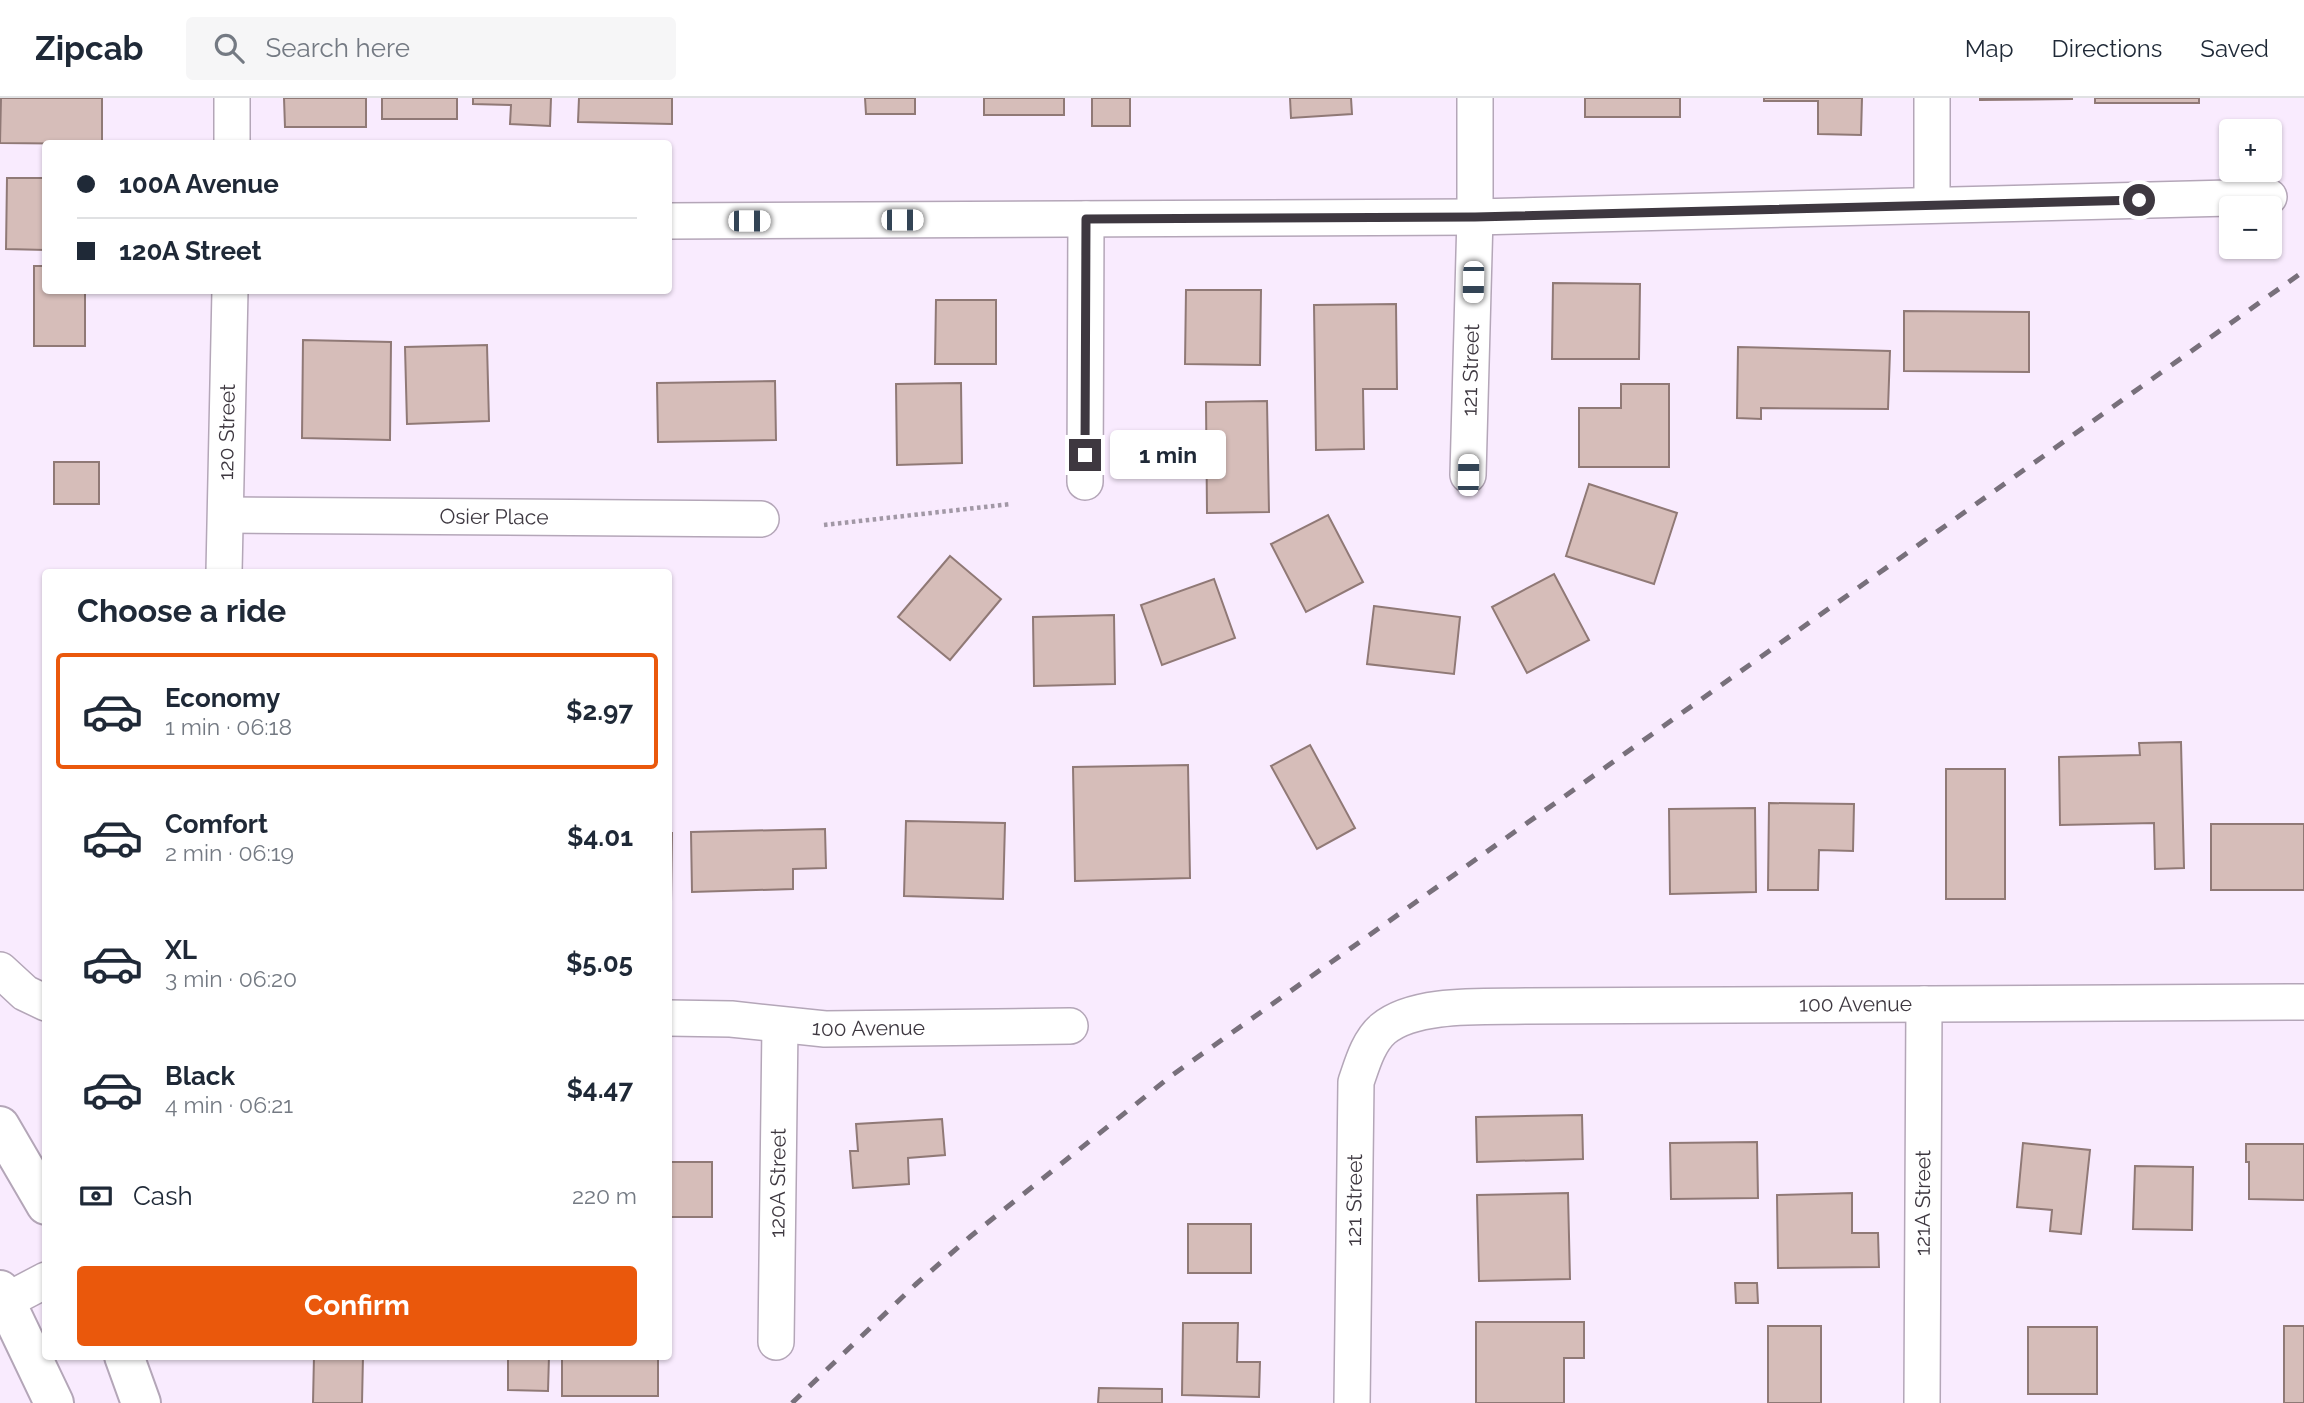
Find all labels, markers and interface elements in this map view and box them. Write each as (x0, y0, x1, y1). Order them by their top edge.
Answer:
search box (186, 17, 676, 80)
text: Zipcab (35, 29, 144, 68)
icon: search (210, 29, 248, 67)
text: Search here (266, 33, 410, 63)
text: Map (1965, 34, 2014, 63)
text: Directions (2052, 34, 2162, 63)
text: Saved (2200, 34, 2269, 63)
map controls (2219, 119, 2282, 259)
button: + (2219, 119, 2282, 182)
text: 100A Avenue (119, 169, 279, 199)
route start (2123, 184, 2155, 216)
button: − (2219, 196, 2282, 259)
car (882, 210, 924, 231)
car (729, 211, 771, 232)
text: 120A Street (119, 236, 261, 266)
car (1463, 261, 1484, 303)
street label: 121 Street (1457, 323, 1484, 417)
street label: 120 Street (213, 384, 240, 480)
callout: 1 min (1110, 430, 1225, 480)
route end (1069, 439, 1101, 471)
text: 1 min (1139, 441, 1197, 468)
car (1458, 454, 1479, 496)
street label: Osier Place (439, 504, 549, 529)
text: Choose a ride (77, 592, 286, 629)
icon: car (81, 680, 144, 743)
text: Economy (165, 683, 280, 713)
text: $2.97 (566, 696, 633, 726)
text: 1 min · 06:18 (165, 713, 292, 740)
icon: car (81, 806, 144, 869)
text: Comfort (165, 809, 268, 839)
text: $4.01 (567, 822, 633, 852)
text: 2 min · 06:19 (165, 839, 294, 866)
icon: car (81, 932, 144, 995)
text: XL (165, 935, 197, 965)
text: $5.05 (566, 948, 633, 978)
text: 3 min · 06:20 (165, 965, 297, 992)
street label: 100 Avenue (1799, 991, 1912, 1017)
street label: 100 Avenue (811, 1015, 925, 1041)
icon: car (81, 1058, 144, 1121)
text: Black (165, 1061, 235, 1091)
text: $4.47 (566, 1074, 633, 1104)
text: 4 min · 06:21 (165, 1091, 293, 1118)
street label: 120A Street (764, 1128, 791, 1238)
street label: 121A Street (1910, 1150, 1935, 1256)
street label: 121 Street (1341, 1154, 1367, 1246)
icon: cash (77, 1177, 115, 1215)
text: Cash (133, 1181, 193, 1211)
text: 220 m (572, 1182, 637, 1209)
button: Confirm (77, 1266, 637, 1346)

